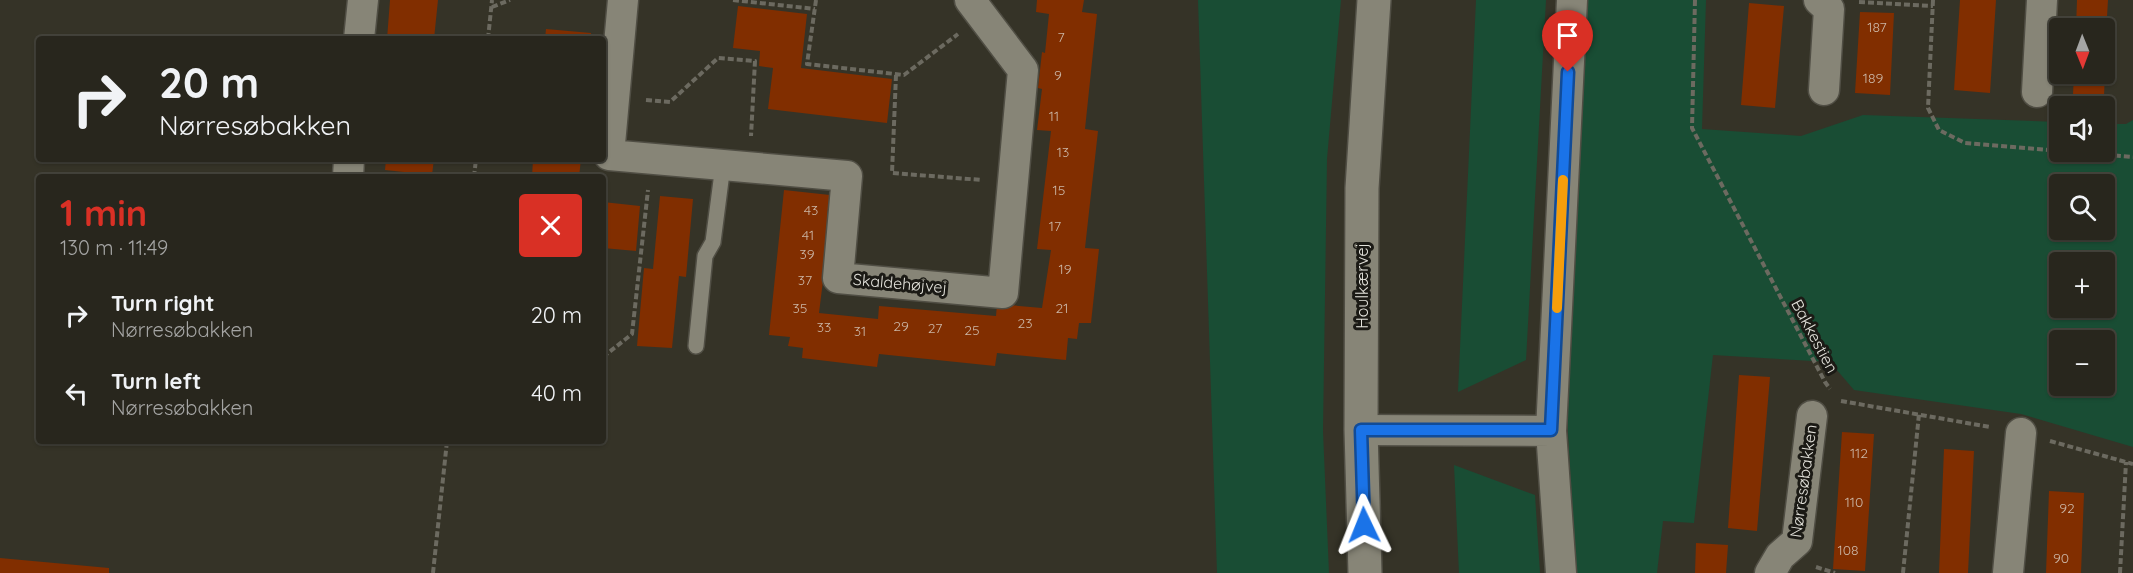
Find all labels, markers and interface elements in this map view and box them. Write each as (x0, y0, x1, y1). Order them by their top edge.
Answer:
pin (1542, 10, 1593, 72)
house number: 187 (1867, 18, 1887, 36)
north arrow (2049, 18, 2115, 84)
map controls (2049, 18, 2115, 396)
icon: arrive (1551, 19, 1584, 52)
house number: 7 (1057, 28, 1065, 46)
text: 20 m (159, 56, 259, 109)
icon: right (60, 60, 138, 138)
house number: 9 (1054, 66, 1062, 84)
house number: 189 (1863, 69, 1883, 87)
button: sound (2049, 96, 2115, 162)
house number: 11 (1049, 107, 1059, 125)
text: Nørresøbakken (159, 108, 351, 142)
house number: 13 (1057, 143, 1069, 161)
button: search (2049, 174, 2115, 240)
house number: 15 (1053, 181, 1065, 199)
text: 1 min (60, 190, 147, 235)
button: close (519, 194, 582, 257)
house number: 43 (804, 201, 818, 219)
house number: 17 (1049, 217, 1061, 235)
house number: 41 (802, 226, 814, 244)
text: 130 m · 11:49 (60, 235, 168, 260)
street label: Houlkærvej (1352, 243, 1372, 329)
house number: 39 (799, 245, 815, 263)
button: + (2049, 252, 2115, 318)
house number: 19 (1059, 260, 1072, 278)
street label: Skaldehøjvej (852, 269, 948, 297)
house number: 37 (798, 271, 812, 289)
text: Turn right (111, 289, 215, 317)
street label: Bakkestien (1787, 296, 1843, 376)
icon: right (60, 299, 93, 332)
house number: 35 (793, 299, 807, 317)
house number: 21 (1056, 299, 1068, 317)
text: 20 m (531, 301, 582, 329)
house number: 23 (1017, 314, 1033, 332)
text: Nørresøbakken (111, 317, 253, 342)
house number: 29 (893, 317, 909, 335)
house number: 33 (817, 318, 831, 336)
house number: 27 (928, 319, 942, 337)
house number: 25 (964, 321, 980, 339)
house number: 31 (854, 322, 866, 340)
button: − (2049, 330, 2115, 396)
text: Turn left (111, 367, 201, 395)
icon: left (60, 377, 93, 410)
text: 40 m (531, 379, 582, 407)
text: Nørresøbakken (111, 395, 253, 420)
street label: Nørresøbakken (1785, 423, 1821, 539)
house number: 112 (1850, 444, 1868, 462)
position arrow (1332, 493, 1396, 557)
house number: 110 (1845, 493, 1863, 511)
house number: 92 (2059, 499, 2075, 517)
house number: 108 (1837, 541, 1859, 559)
house number: 90 (2053, 549, 2069, 567)

